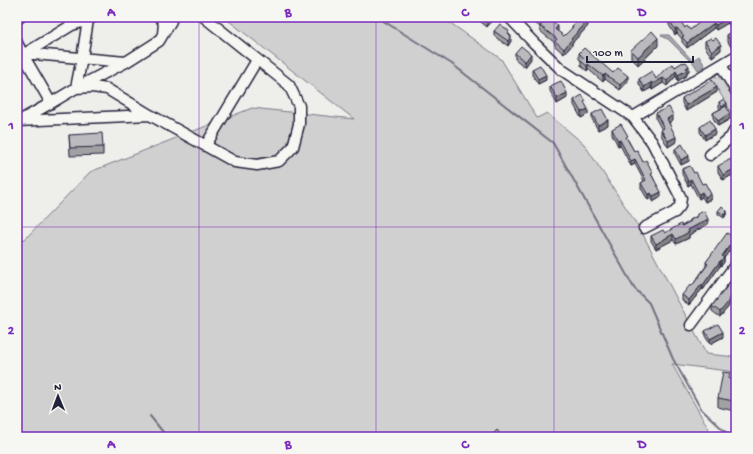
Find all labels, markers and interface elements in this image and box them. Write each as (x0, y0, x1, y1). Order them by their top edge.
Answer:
text: A (106, 6, 116, 21)
text: B (284, 6, 293, 21)
text: C (460, 6, 470, 21)
text: D (637, 6, 647, 21)
scale bar (587, 38, 693, 64)
text: 100 m (592, 47, 623, 61)
text: 1 (7, 119, 14, 134)
text: 1 (738, 119, 745, 134)
text: 2 (8, 324, 15, 339)
text: 2 (739, 324, 746, 339)
north arrow (38, 376, 78, 416)
text: N (54, 382, 62, 394)
text: A (106, 438, 116, 453)
text: B (284, 438, 293, 453)
text: C (460, 438, 470, 453)
text: D (637, 438, 647, 453)

